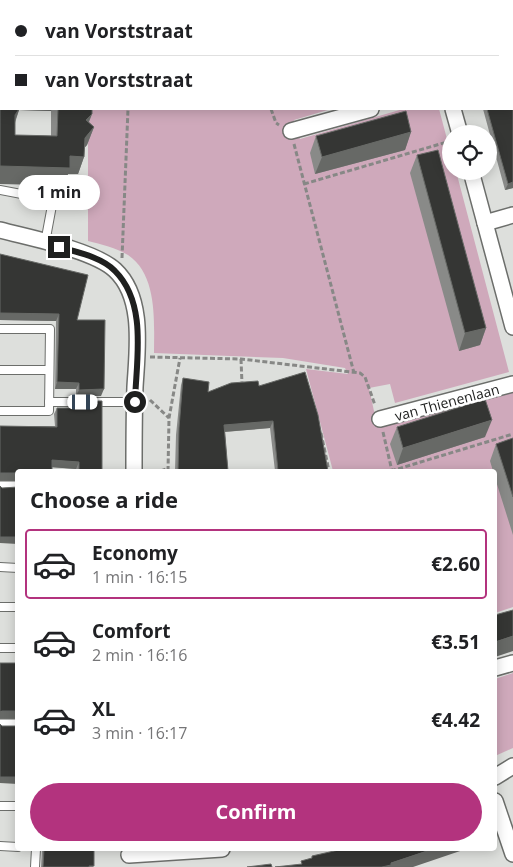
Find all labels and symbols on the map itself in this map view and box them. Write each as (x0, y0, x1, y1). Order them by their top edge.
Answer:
callout: 1 min (18, 174, 100, 210)
route end (48, 236, 70, 258)
street label: van Thienenlaan (393, 379, 501, 425)
route start (124, 391, 146, 413)
car (68, 395, 98, 410)

